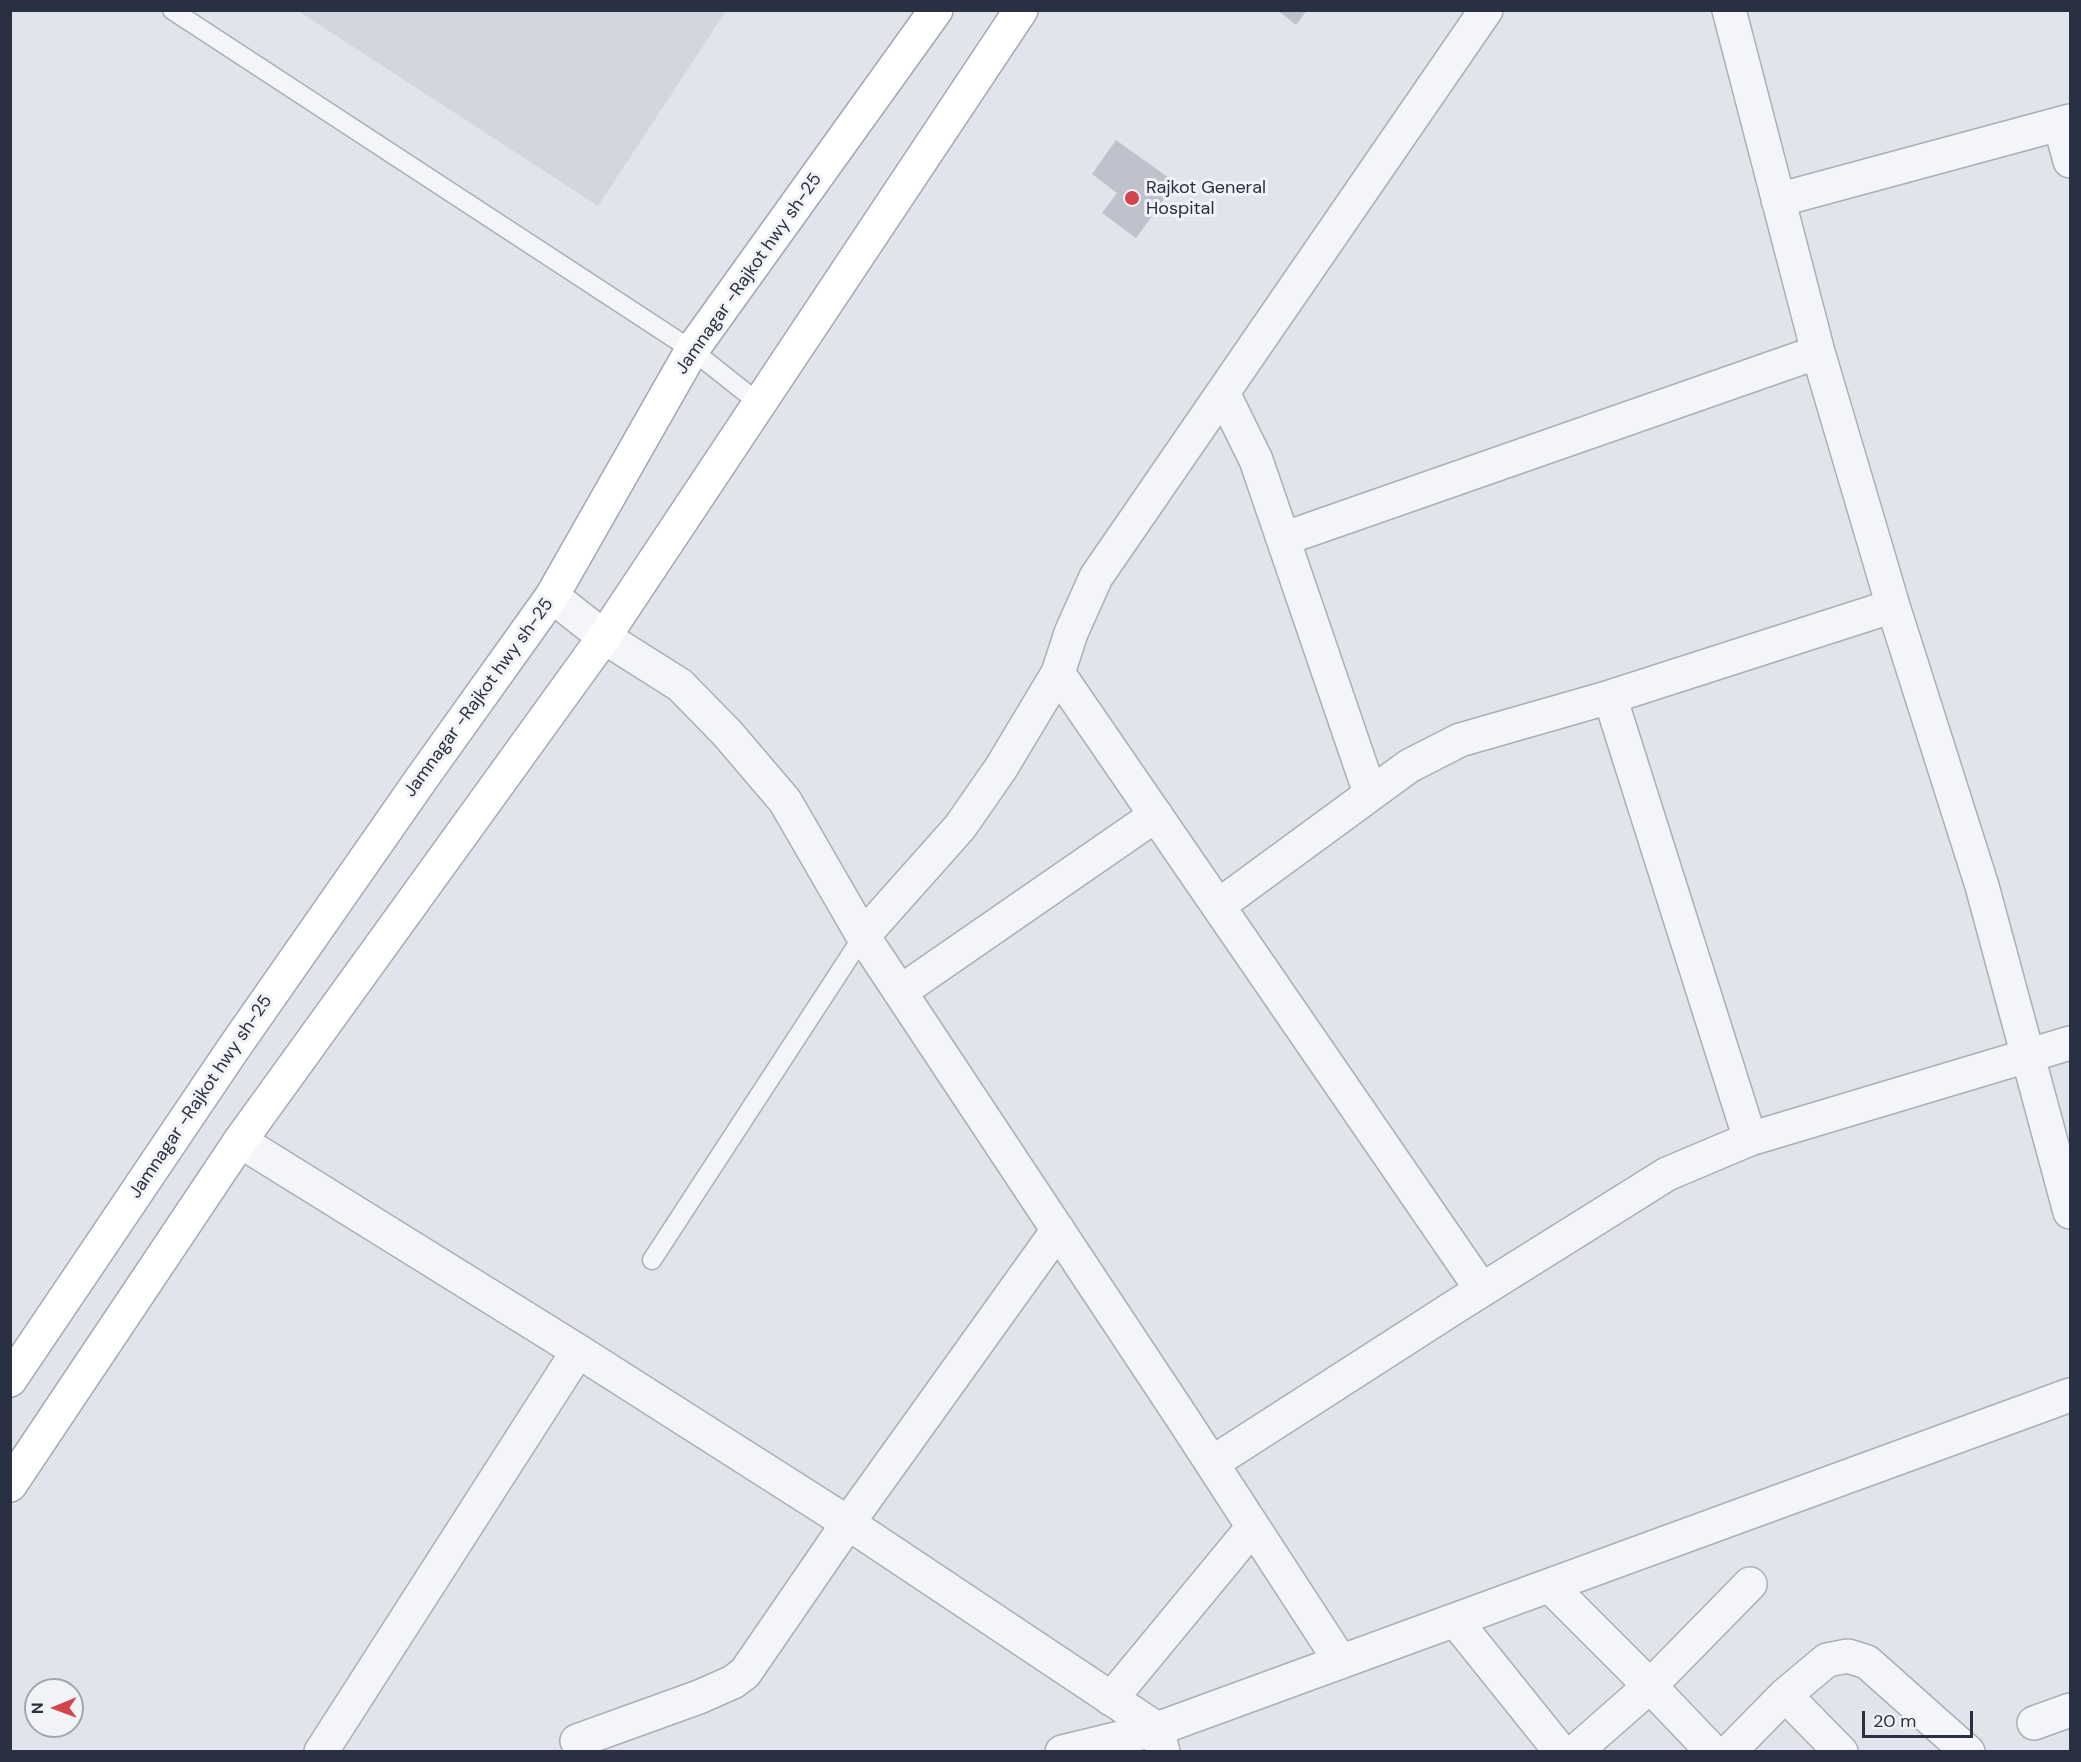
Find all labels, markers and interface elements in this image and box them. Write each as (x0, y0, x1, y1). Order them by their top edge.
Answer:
street label: Jamnagar -Rajkot hwy sh-25 (671, 169, 827, 379)
place label: Rajkot General Hospital (1146, 177, 1266, 219)
marker: Rajkot General Hospital (1123, 189, 1141, 207)
street label: Jamnagar -Rajkot hwy sh-25 (400, 594, 558, 802)
street label: Jamnagar -Rajkot hwy sh-25 (125, 991, 277, 1203)
north arrow (24, 1678, 84, 1738)
scale bar (1865, 1699, 1976, 1737)
text: N (27, 1702, 48, 1714)
text: 20 m (1873, 1709, 1916, 1733)

